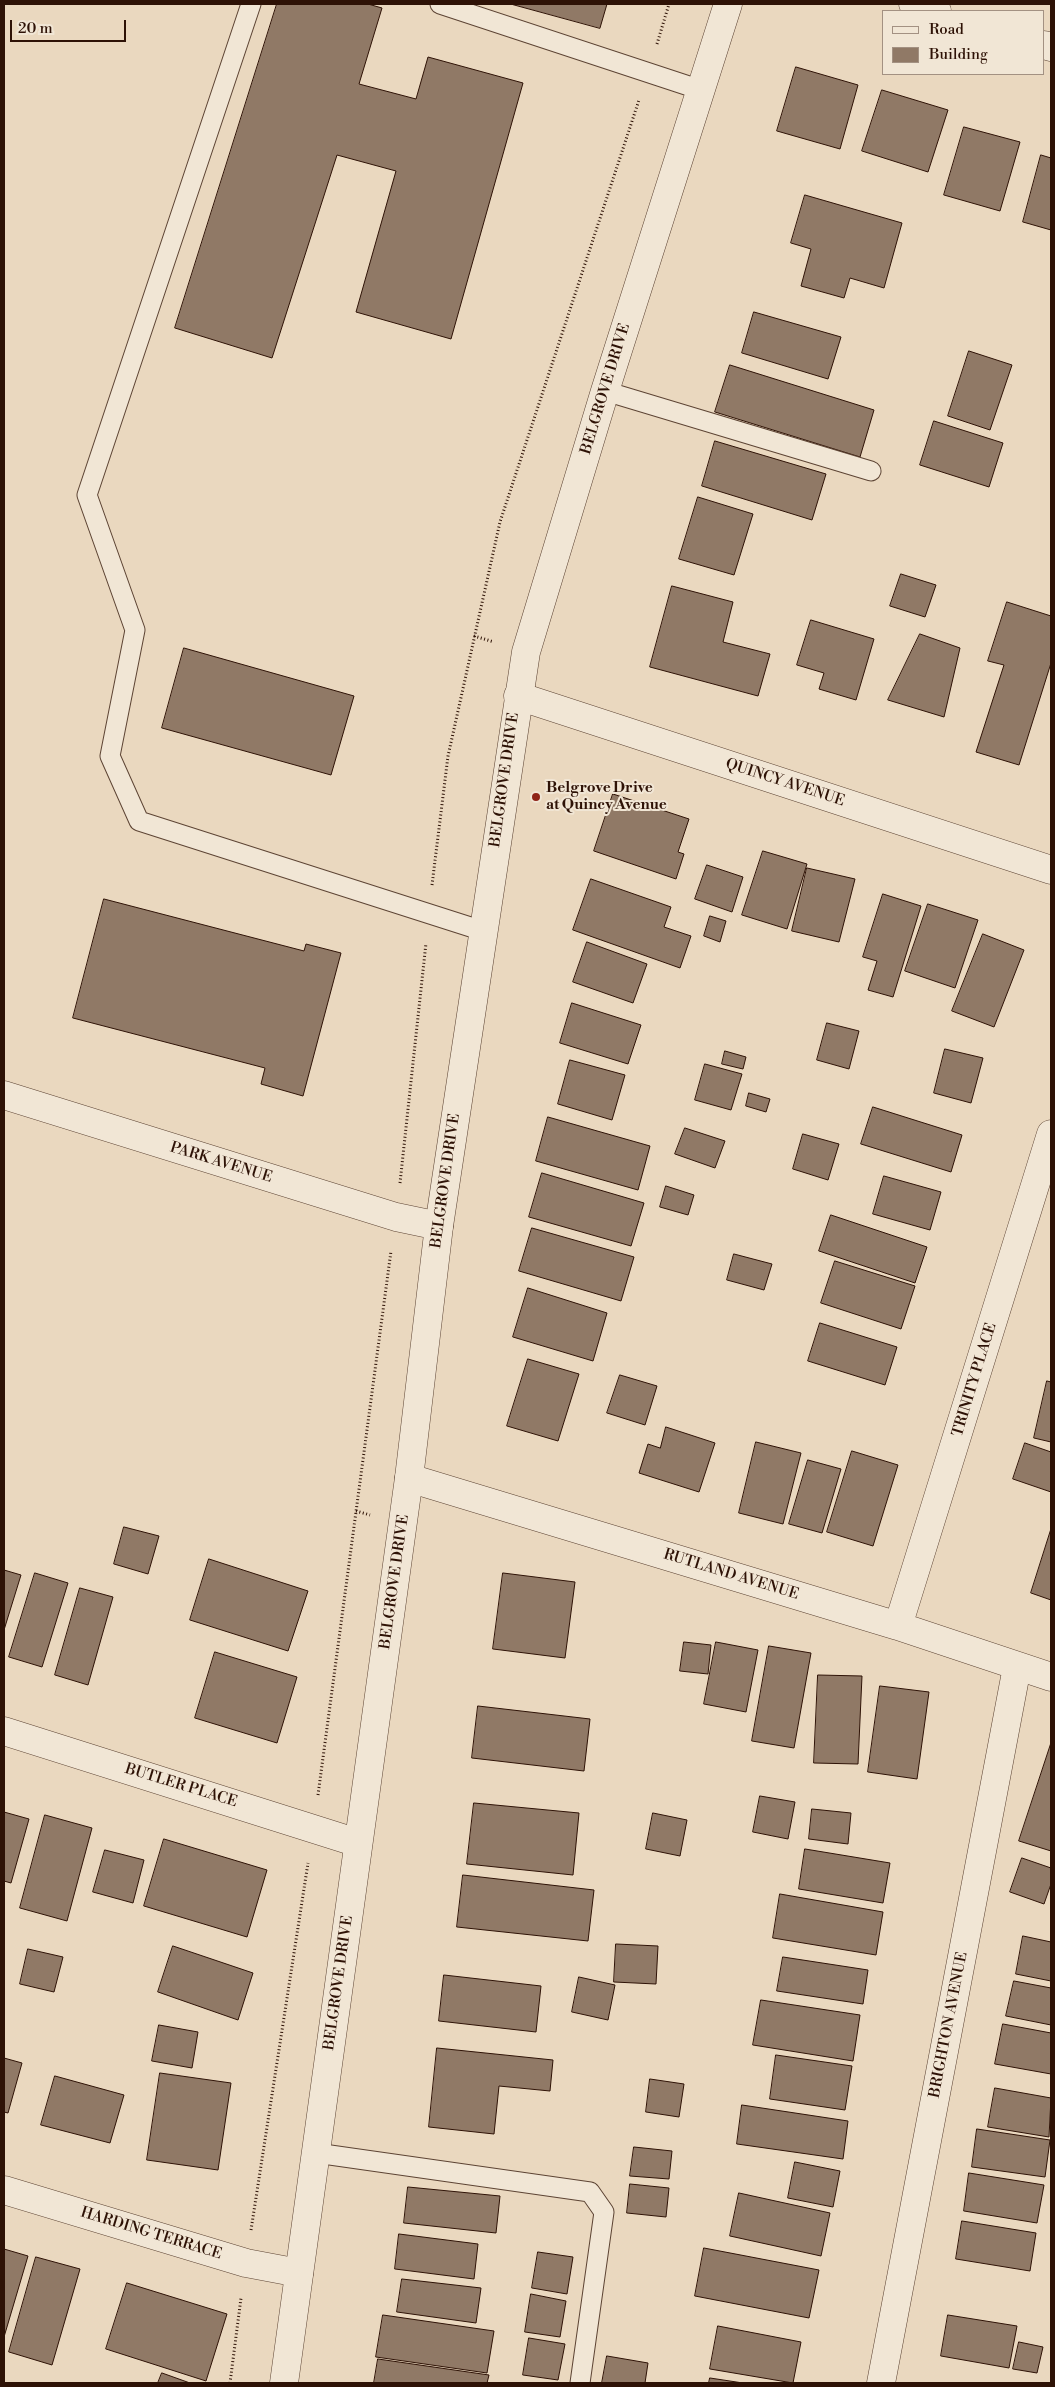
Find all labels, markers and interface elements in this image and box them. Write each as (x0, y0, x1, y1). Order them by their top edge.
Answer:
scale bar (12, 10, 129, 42)
legend (882, 10, 1045, 75)
text: 20 m (18, 19, 53, 38)
text: Road (929, 20, 964, 39)
text: Building (929, 45, 988, 64)
street label: BELGROVE DRIVE (578, 321, 634, 457)
street label: BELGROVE DRIVE (487, 712, 523, 848)
street label: QUINCY AVENUE (723, 755, 847, 811)
place label: Belgrove Drive at Quincy Avenue (546, 779, 667, 814)
marker: Belgrove Drive at Quincy Avenue (530, 791, 542, 803)
street label: BELGROVE DRIVE (428, 1113, 464, 1249)
street label: PARK AVENUE (168, 1139, 274, 1187)
street label: TRINITY PLACE (949, 1321, 1001, 1439)
street label: BELGROVE DRIVE (377, 1514, 413, 1650)
street label: RUTLAND AVENUE (661, 1546, 801, 1604)
street label: BUTLER PLACE (123, 1760, 239, 1812)
street label: BELGROVE DRIVE (321, 1915, 357, 2051)
street label: BRIGHTON AVENUE (926, 1951, 972, 2099)
street label: HARDING TERRACE (78, 2204, 224, 2264)

